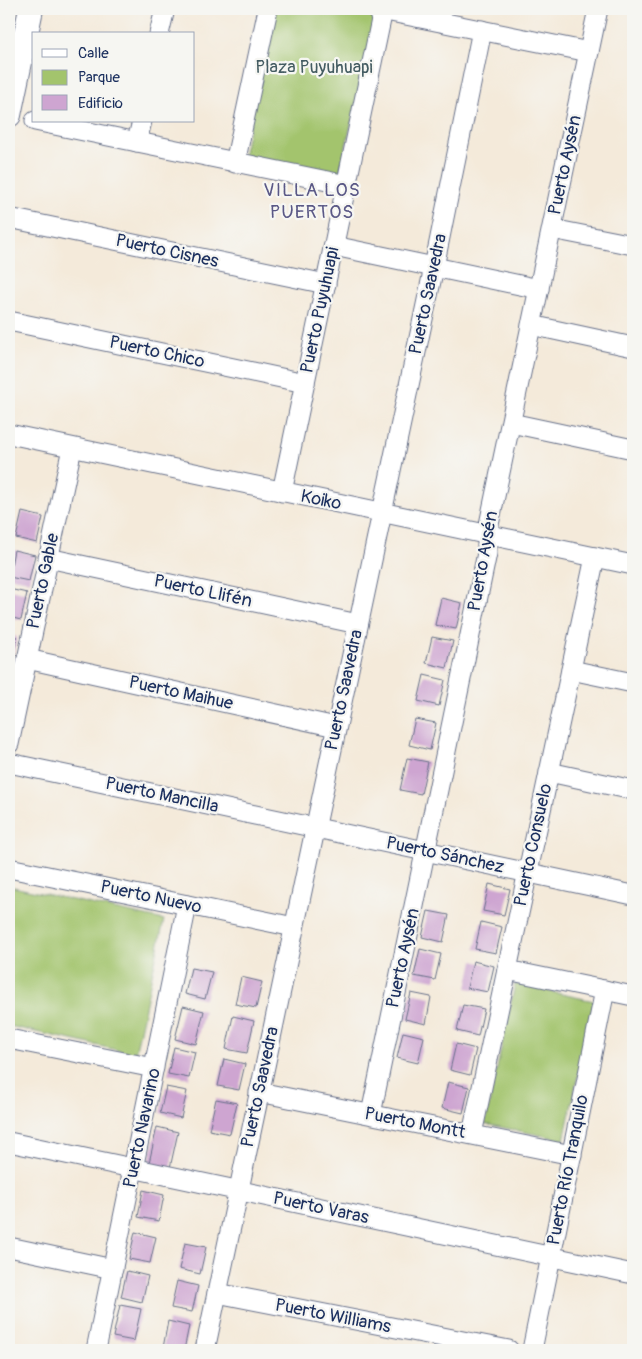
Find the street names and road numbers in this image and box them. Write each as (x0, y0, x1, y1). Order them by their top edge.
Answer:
street label: Puerto Aysén (543, 113, 587, 217)
street label: Puerto Cisnes (113, 229, 221, 273)
street label: Puerto Saavedra (404, 231, 452, 357)
street label: Puerto Puyuhuapi (295, 245, 345, 375)
street label: Puerto Chico (107, 331, 207, 373)
street label: Koiko (299, 484, 344, 516)
street label: Puerto Aysén (463, 509, 503, 613)
street label: Puerto Gable (22, 531, 64, 631)
street label: Puerto Llifén (152, 569, 254, 613)
street label: Puerto Saavedra (320, 627, 368, 753)
street label: Puerto Maihue (127, 671, 235, 715)
street label: Puerto Mancilla (103, 772, 221, 818)
street label: Puerto Consuelo (509, 781, 557, 909)
street label: Puerto Sánchez (384, 831, 506, 879)
street label: Puerto Nuevo (98, 875, 204, 919)
street label: Puerto Aysén (381, 906, 425, 1010)
street label: Puerto Saavedra (236, 1024, 284, 1150)
street label: Puerto Navarino (118, 1066, 166, 1190)
street label: Puerto Río Tranquilo (542, 1093, 594, 1247)
street label: Puerto Montt (363, 1102, 468, 1144)
street label: Puerto Varas (271, 1187, 371, 1229)
street label: Puerto Williams (273, 1293, 393, 1339)

